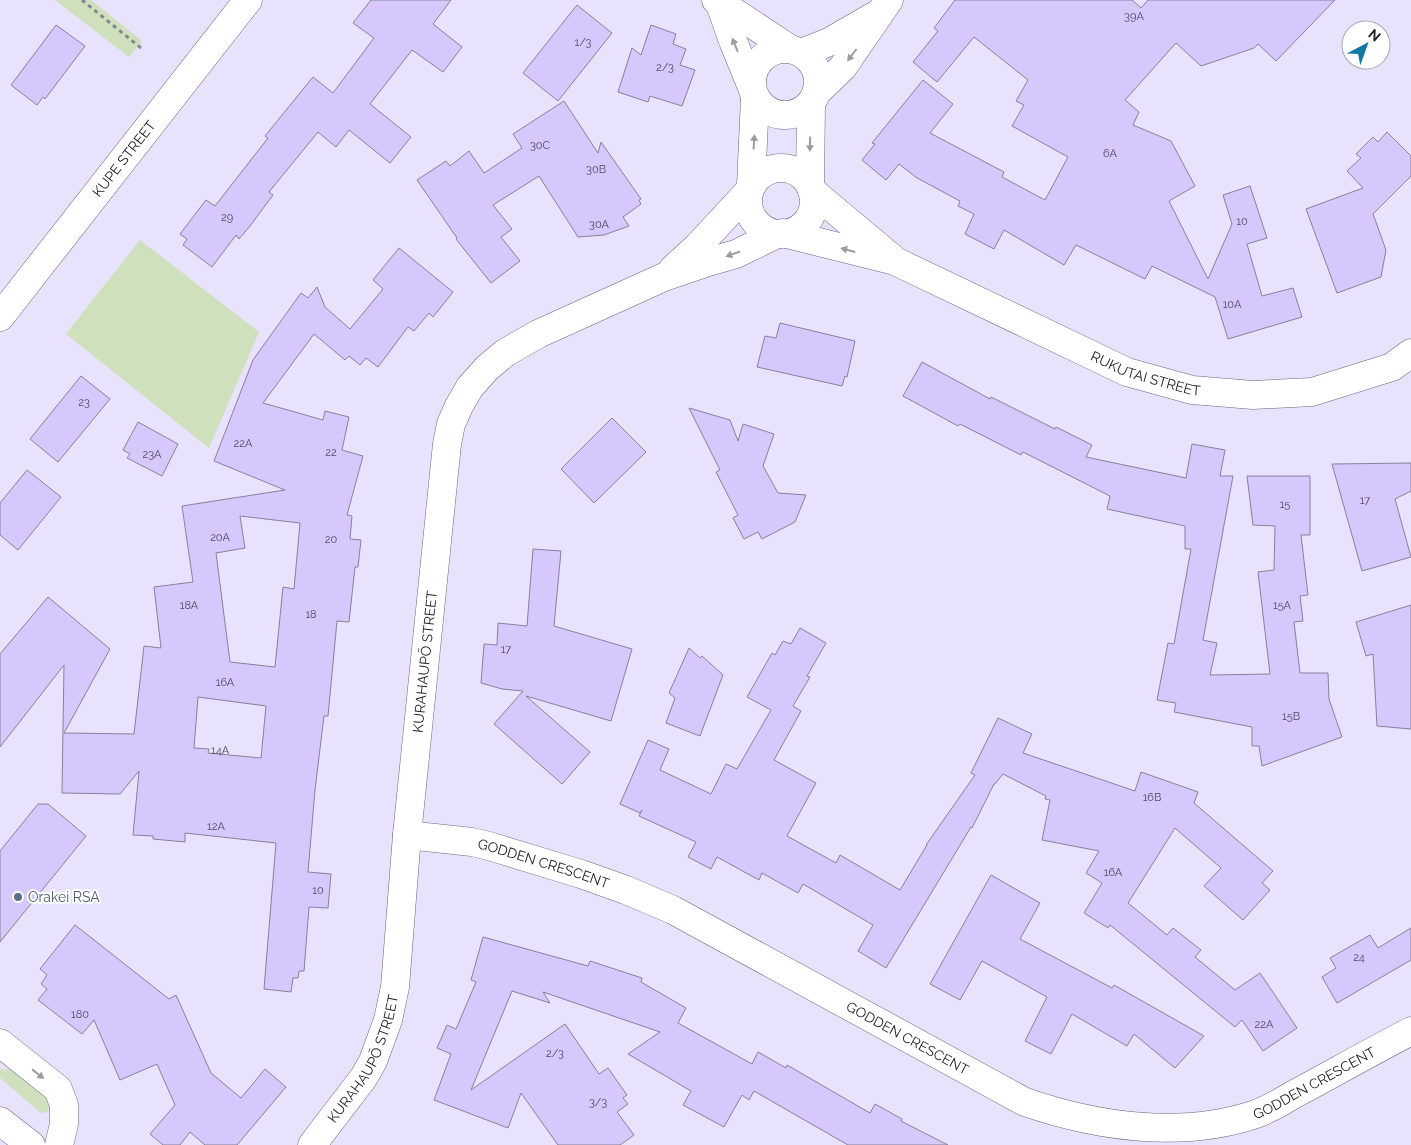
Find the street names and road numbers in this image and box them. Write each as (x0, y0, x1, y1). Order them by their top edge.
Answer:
street label: KUPE STREET (89, 117, 159, 200)
street label: RUKUTAI STREET (1088, 348, 1202, 399)
street label: KURAHAUPŌ STREET (410, 589, 440, 734)
street label: GODDEN CRESCENT (476, 836, 612, 892)
street label: KURAHAUPŌ STREET (324, 993, 401, 1126)
street label: GODDEN CRESCENT (844, 998, 972, 1078)
street label: GODDEN CRESCENT (1251, 1043, 1378, 1122)

